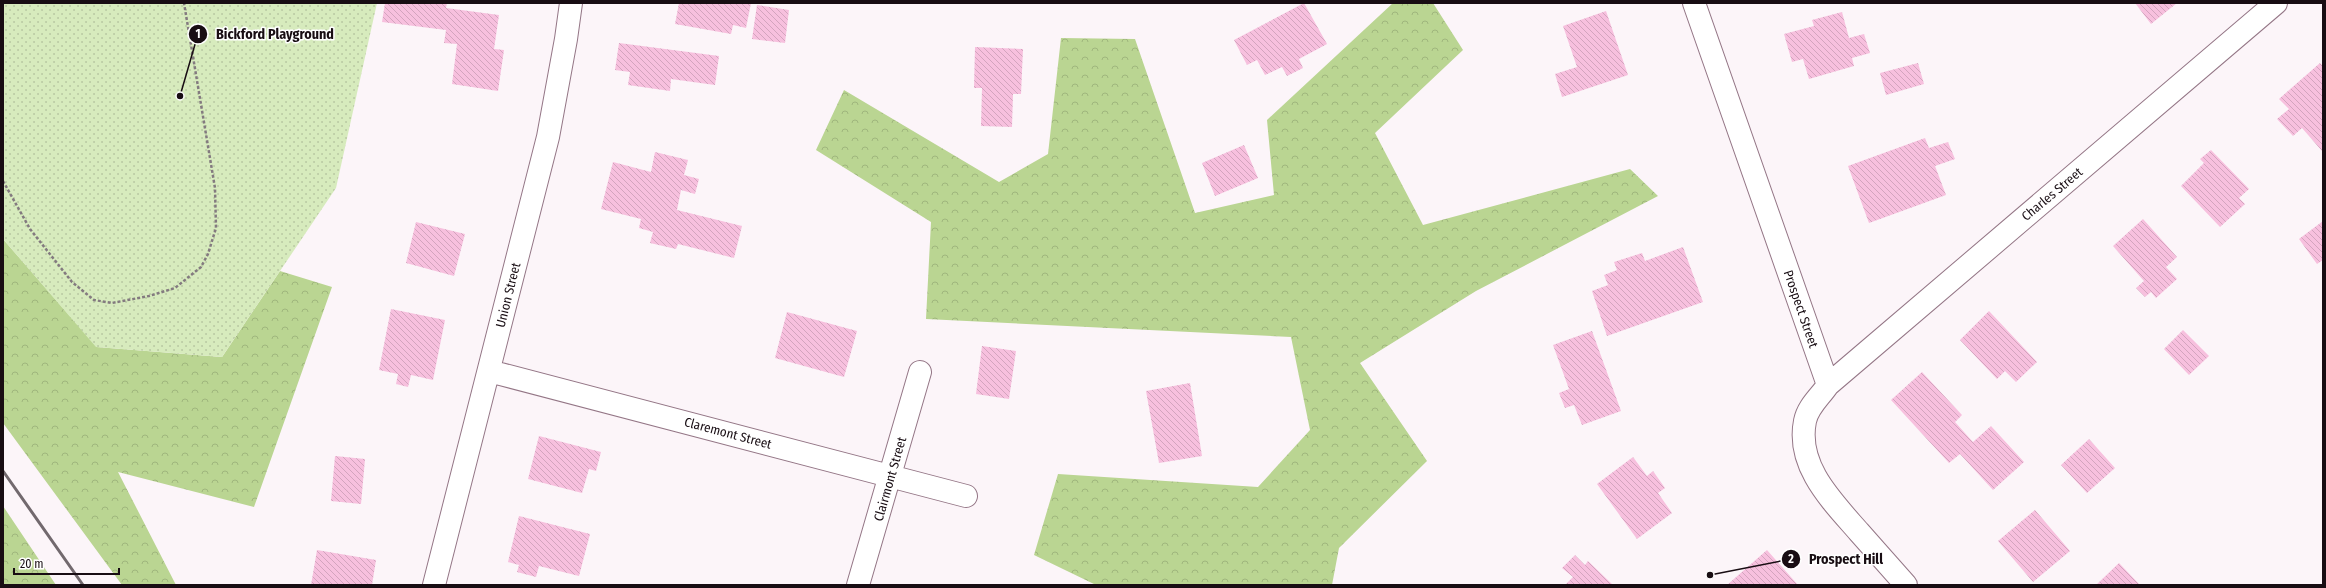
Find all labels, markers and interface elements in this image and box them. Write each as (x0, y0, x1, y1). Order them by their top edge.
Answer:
callout: Bickford Playground (188, 21, 342, 47)
text: Bickford Playground (216, 26, 334, 43)
text: 1 (195, 27, 201, 41)
street label: Charles Street (2019, 164, 2086, 224)
street label: Union Street (493, 260, 523, 329)
street label: Prospect Street (1781, 268, 1822, 351)
street label: Claremont Street (683, 414, 774, 452)
street label: Clairmont Street (871, 434, 909, 523)
callout: Prospect Hill (1781, 546, 1891, 572)
scale bar (14, 550, 119, 576)
text: Prospect Hill (1809, 551, 1883, 568)
text: 2 (1787, 552, 1794, 566)
text: 20 m (20, 557, 44, 571)

